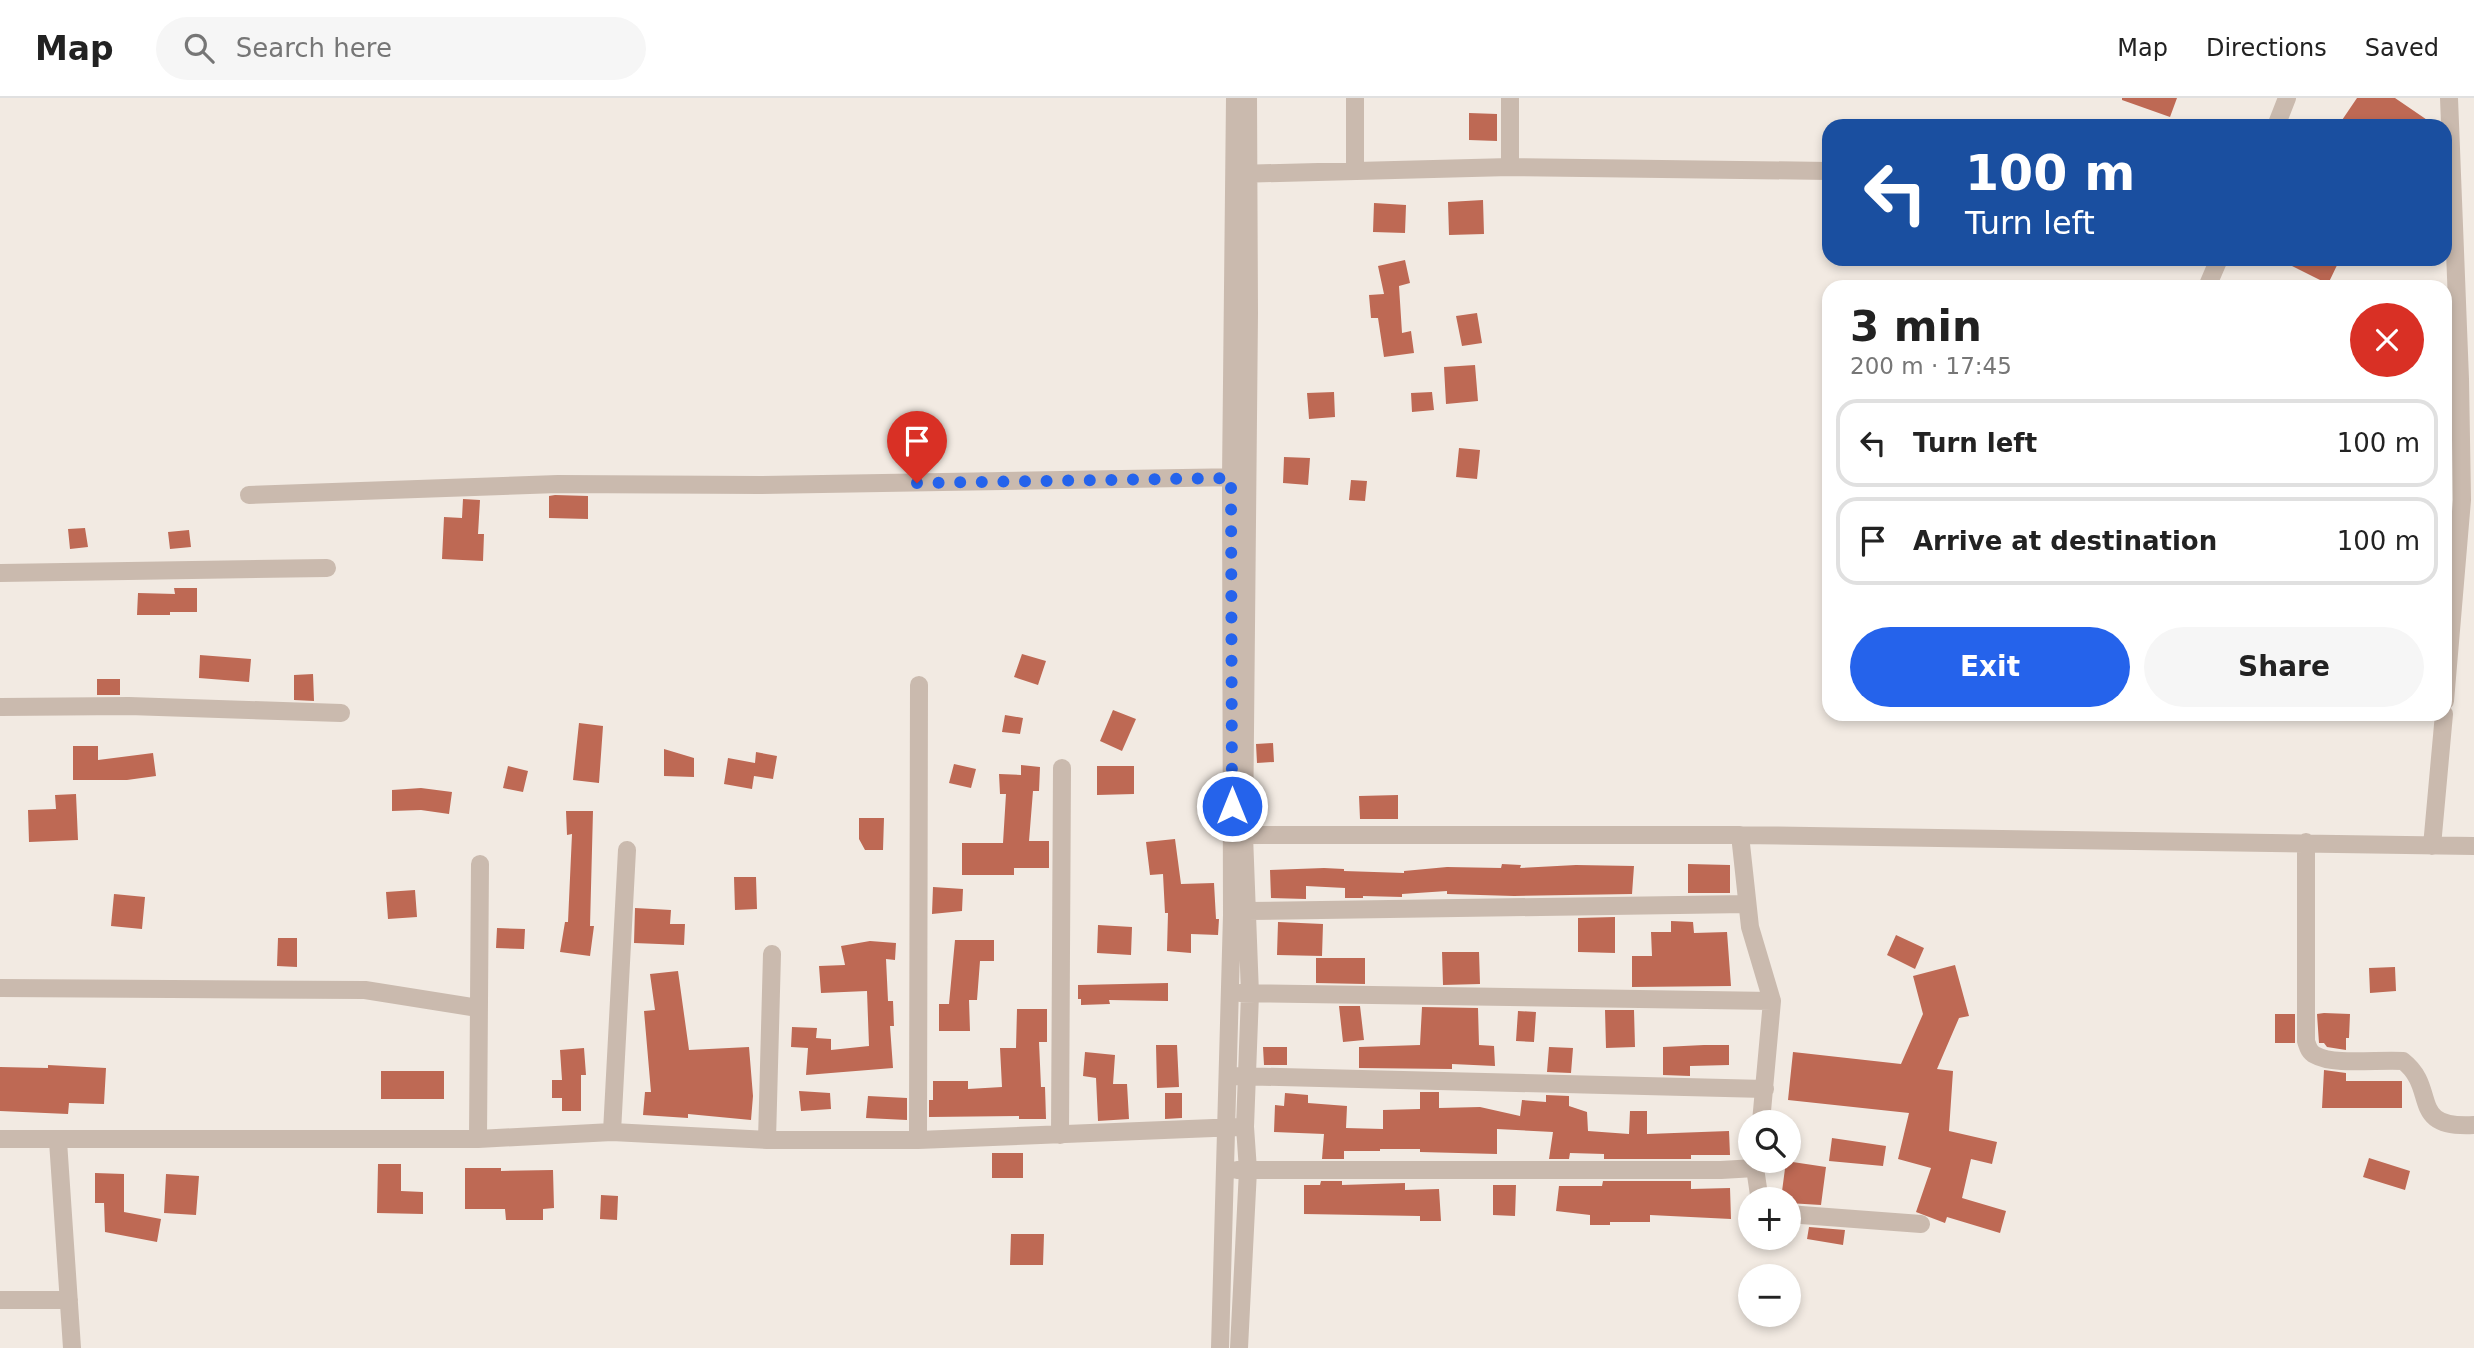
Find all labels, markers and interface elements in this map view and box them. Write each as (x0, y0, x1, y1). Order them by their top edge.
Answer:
search box (156, 17, 646, 80)
text: Map (35, 29, 114, 68)
icon: search (180, 29, 218, 67)
text: Search here (236, 33, 392, 63)
text: Map (2117, 34, 2168, 62)
text: Directions (2206, 34, 2327, 62)
text: Saved (2365, 34, 2439, 62)
text: 100 m (1965, 145, 2135, 202)
icon: left (1850, 147, 1941, 238)
text: Turn left (1965, 204, 2095, 242)
text: 3 min (1850, 302, 1982, 351)
button: close (2350, 303, 2424, 377)
text: 200 m · 17:45 (1850, 353, 2012, 379)
pin (887, 411, 947, 483)
icon: arrive (898, 422, 936, 460)
icon: left (1854, 424, 1892, 462)
text: Turn left (1913, 428, 2037, 458)
text: 100 m (2337, 428, 2420, 458)
icon: arrive (1854, 522, 1892, 560)
text: Arrive at destination (1913, 526, 2217, 556)
text: 100 m (2337, 526, 2420, 556)
button: Exit (1850, 627, 2130, 707)
button: Share (2144, 627, 2424, 707)
position arrow (1195, 769, 1269, 843)
map controls (1738, 1110, 1801, 1327)
button: search (1738, 1110, 1801, 1173)
button: + (1738, 1187, 1801, 1250)
button: − (1738, 1264, 1801, 1327)

